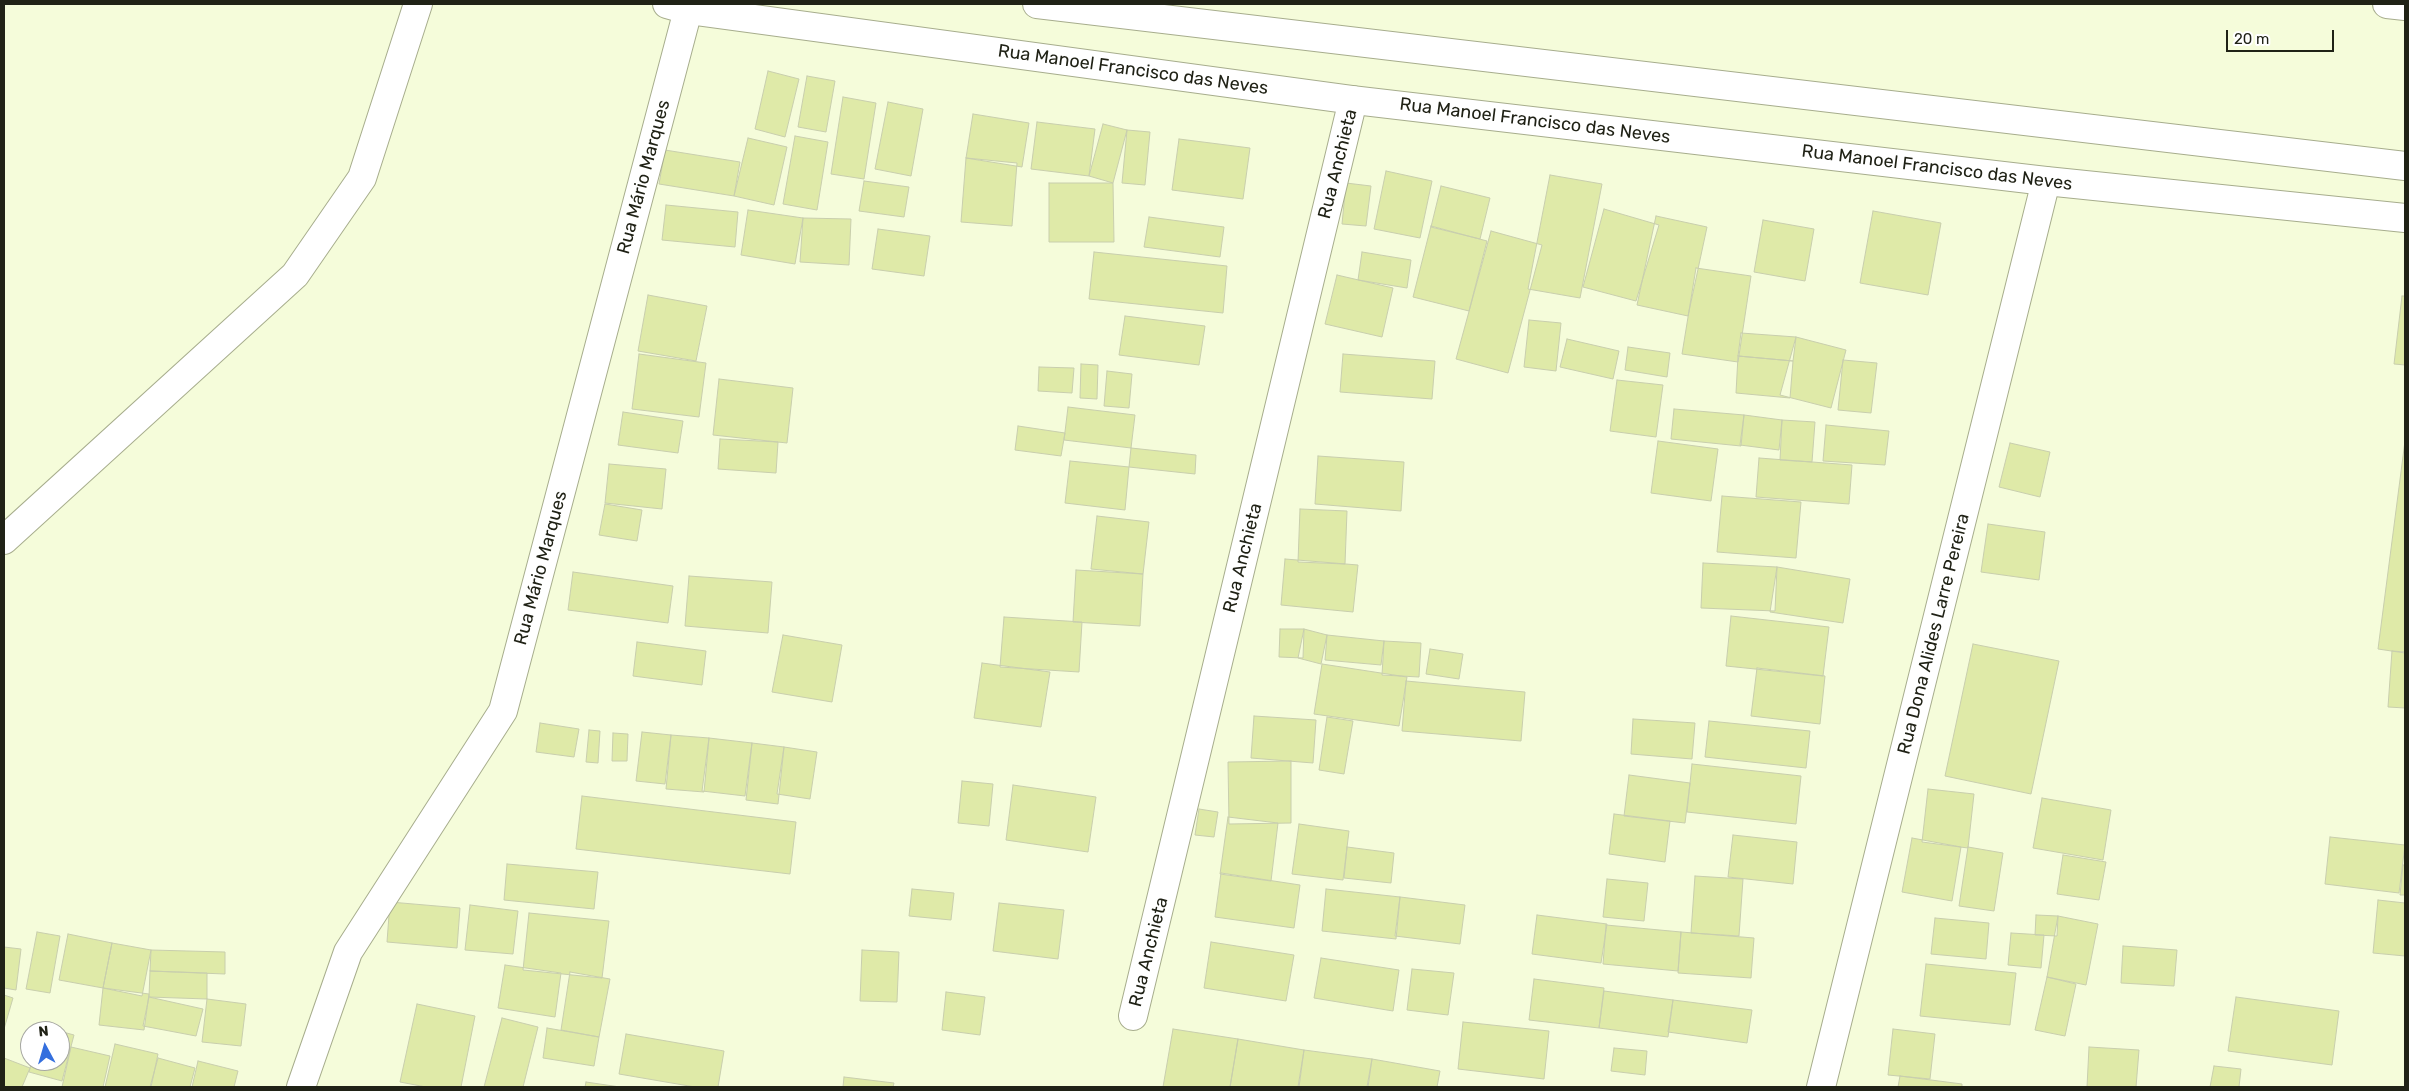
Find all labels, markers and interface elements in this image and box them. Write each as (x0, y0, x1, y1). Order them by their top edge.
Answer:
scale bar (2229, 20, 2336, 52)
text: 20 m (2234, 30, 2269, 48)
street label: Rua Manoel Francisco das Neves (996, 40, 1270, 100)
street label: Rua Manoel Francisco das Neves (1398, 94, 1672, 148)
street label: Rua Mário Marques (613, 97, 675, 257)
street label: Rua Anchieta (1314, 107, 1362, 221)
street label: Rua Manoel Francisco das Neves (1800, 141, 2074, 195)
street label: Rua Mário Marques (510, 488, 572, 648)
street label: Rua Anchieta (1219, 501, 1267, 615)
street label: Rua Dona Alides Larre Pereira (1894, 511, 1974, 757)
street label: Rua Anchieta (1125, 895, 1173, 1009)
north arrow (20, 1021, 70, 1071)
text: N (38, 1023, 49, 1041)

